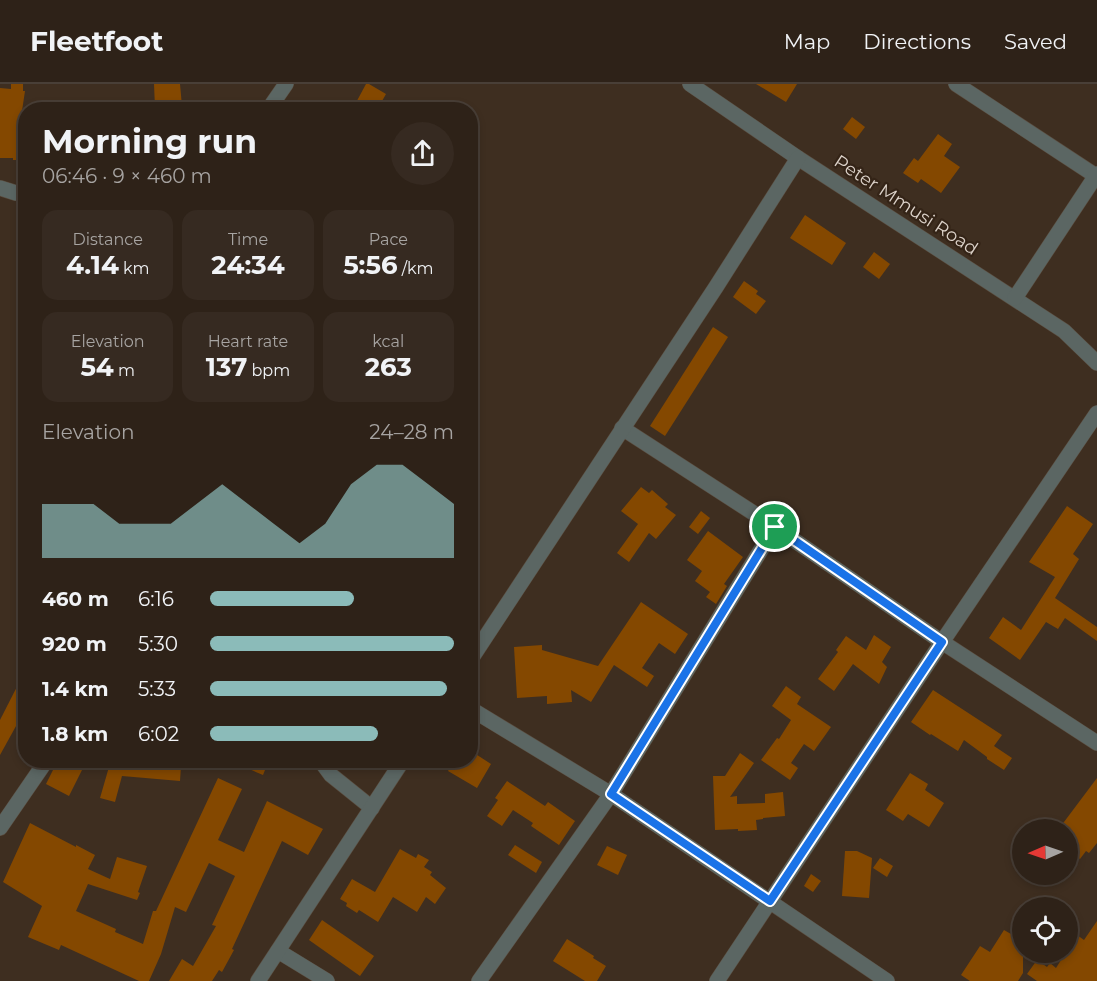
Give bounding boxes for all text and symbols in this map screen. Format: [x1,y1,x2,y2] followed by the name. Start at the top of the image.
[30,24,163,58] text: Fleetfoot
[784,29,830,54] text: Map
[863,29,971,54] text: Directions
[1004,29,1067,54] text: Saved
[42,121,257,161] text: Morning run
[391,122,454,185] button: share
[830,150,982,260] street label: Peter Mmusi Road
[42,164,212,188] text: 06:46 · 9 × 460 m
[73,230,143,249] text: Distance
[228,230,268,249] text: Time
[369,230,408,249] text: Pace
[66,249,119,281] text: 4.14
[211,249,285,281] text: 24:34
[343,249,397,281] text: 5:56
[119,259,149,278] text: km
[397,259,434,278] text: /km
[71,332,145,351] text: Elevation
[208,332,288,351] text: Heart rate
[372,332,404,351] text: kcal
[80,351,114,383] text: 54
[206,351,247,383] text: 137
[365,351,412,383] text: 263
[114,361,135,380] text: m
[247,361,290,380] text: bpm
[42,420,134,444] text: Elevation
[369,420,454,444] text: 24–28 m
[749,501,800,552] pin
[758,510,791,543] icon: arrive
[42,587,109,611] text: 460 m
[138,587,174,611] text: 6:16
[42,632,107,656] text: 920 m
[138,632,178,656] text: 5:30
[42,677,109,701] text: 1.4 km
[138,677,176,701] text: 5:33
[42,722,108,746] text: 1.8 km
[138,722,179,746] text: 6:02
[1012,819,1078,885] north arrow
[1012,819,1078,963] map controls
[1012,897,1078,963] button: locate

